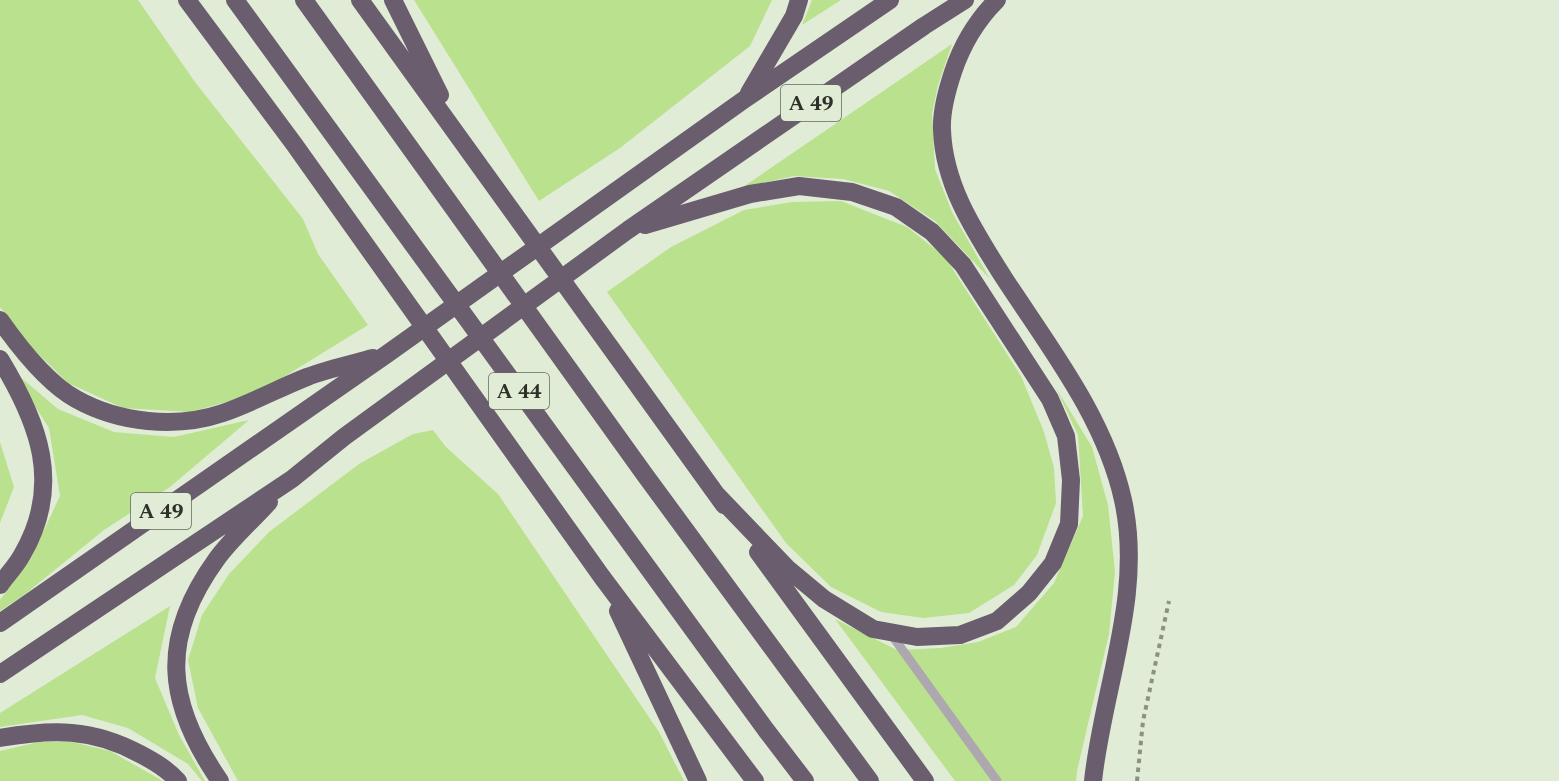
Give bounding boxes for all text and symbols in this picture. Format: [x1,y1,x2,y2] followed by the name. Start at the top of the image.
[781,85,841,121] road number: A 49
[489,373,549,409] road number: A 44
[131,493,191,529] road number: A 49

